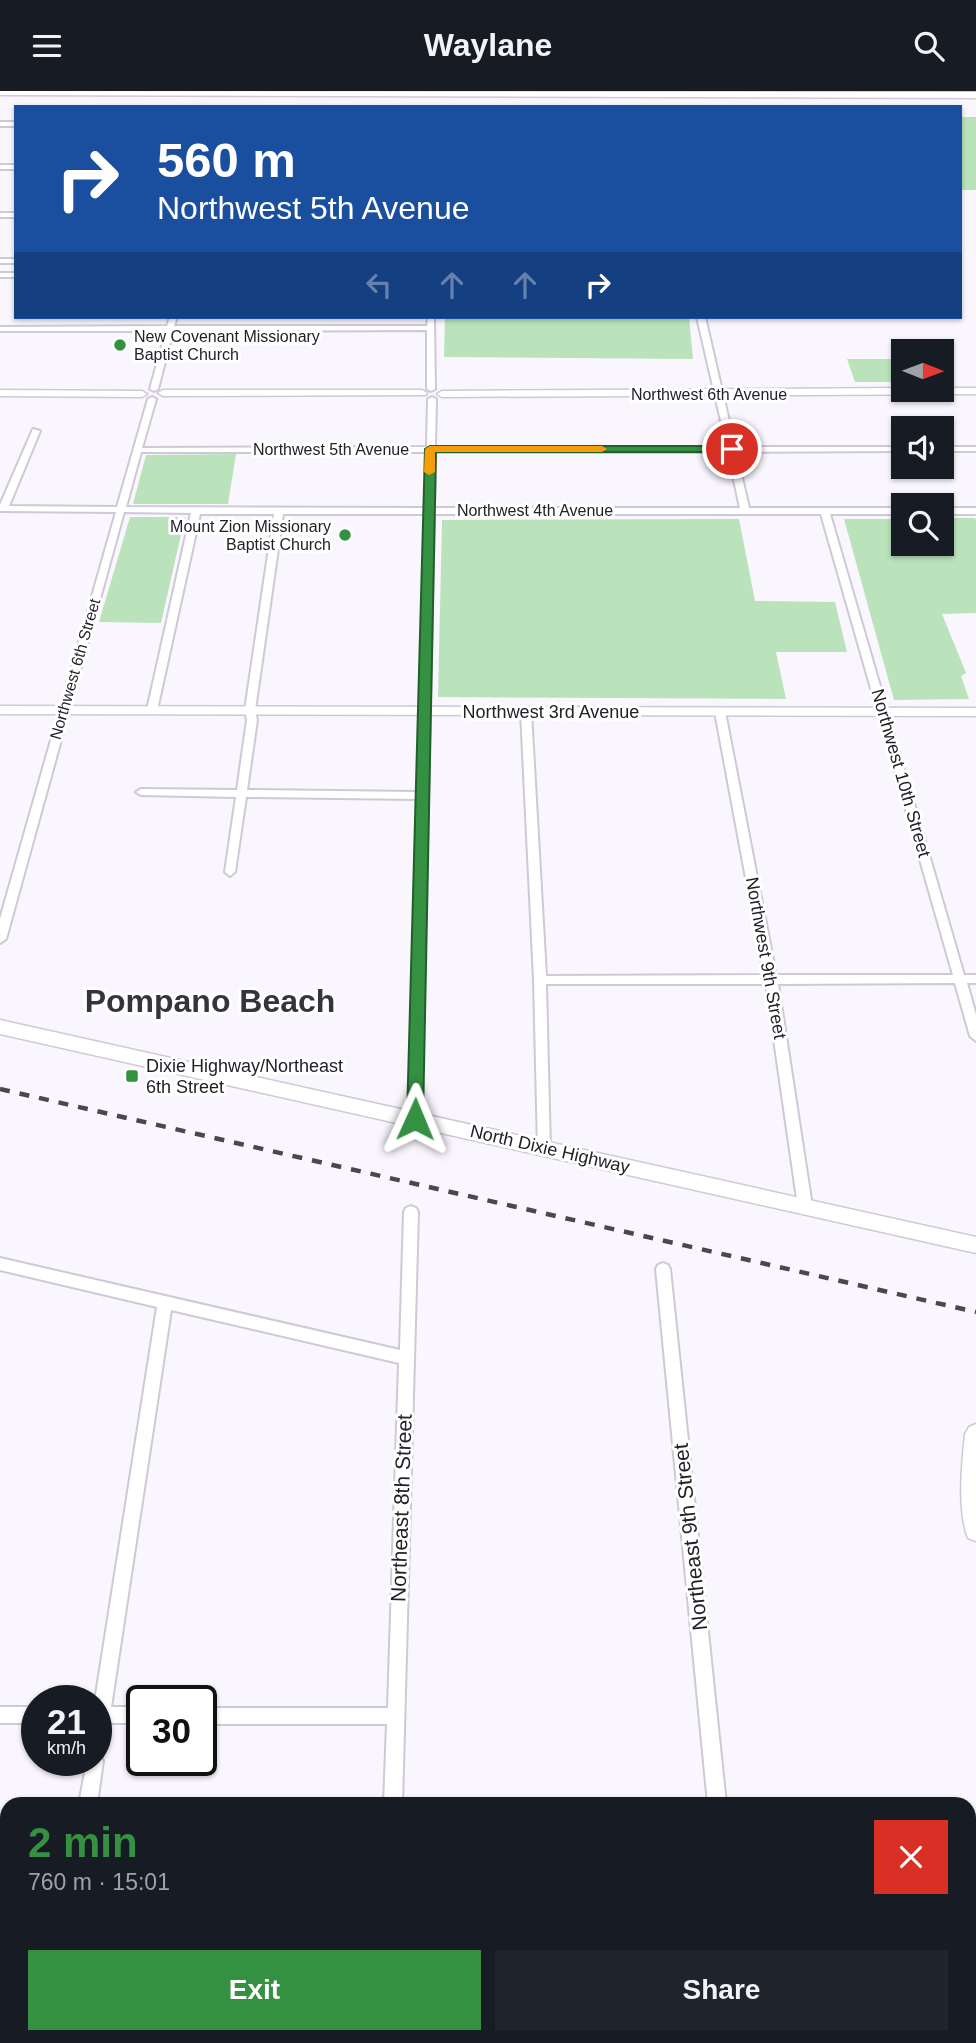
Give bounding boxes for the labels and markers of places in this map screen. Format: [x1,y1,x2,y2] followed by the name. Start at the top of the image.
[134,328,320,363] place label: New Covenant Missionary Baptist Church
[112,337,128,353] marker: New Covenant Missionary Baptist Church
[702,419,762,479] pin
[170,518,331,553] place label: Mount Zion Missionary Baptist Church
[337,527,353,543] marker: Mount Zion Missionary Baptist Church
[146,1056,343,1097] place label: Dixie Highway/Northeast 6th Street
[124,1068,140,1084] marker: Dixie Highway/Northeast 6th Street

